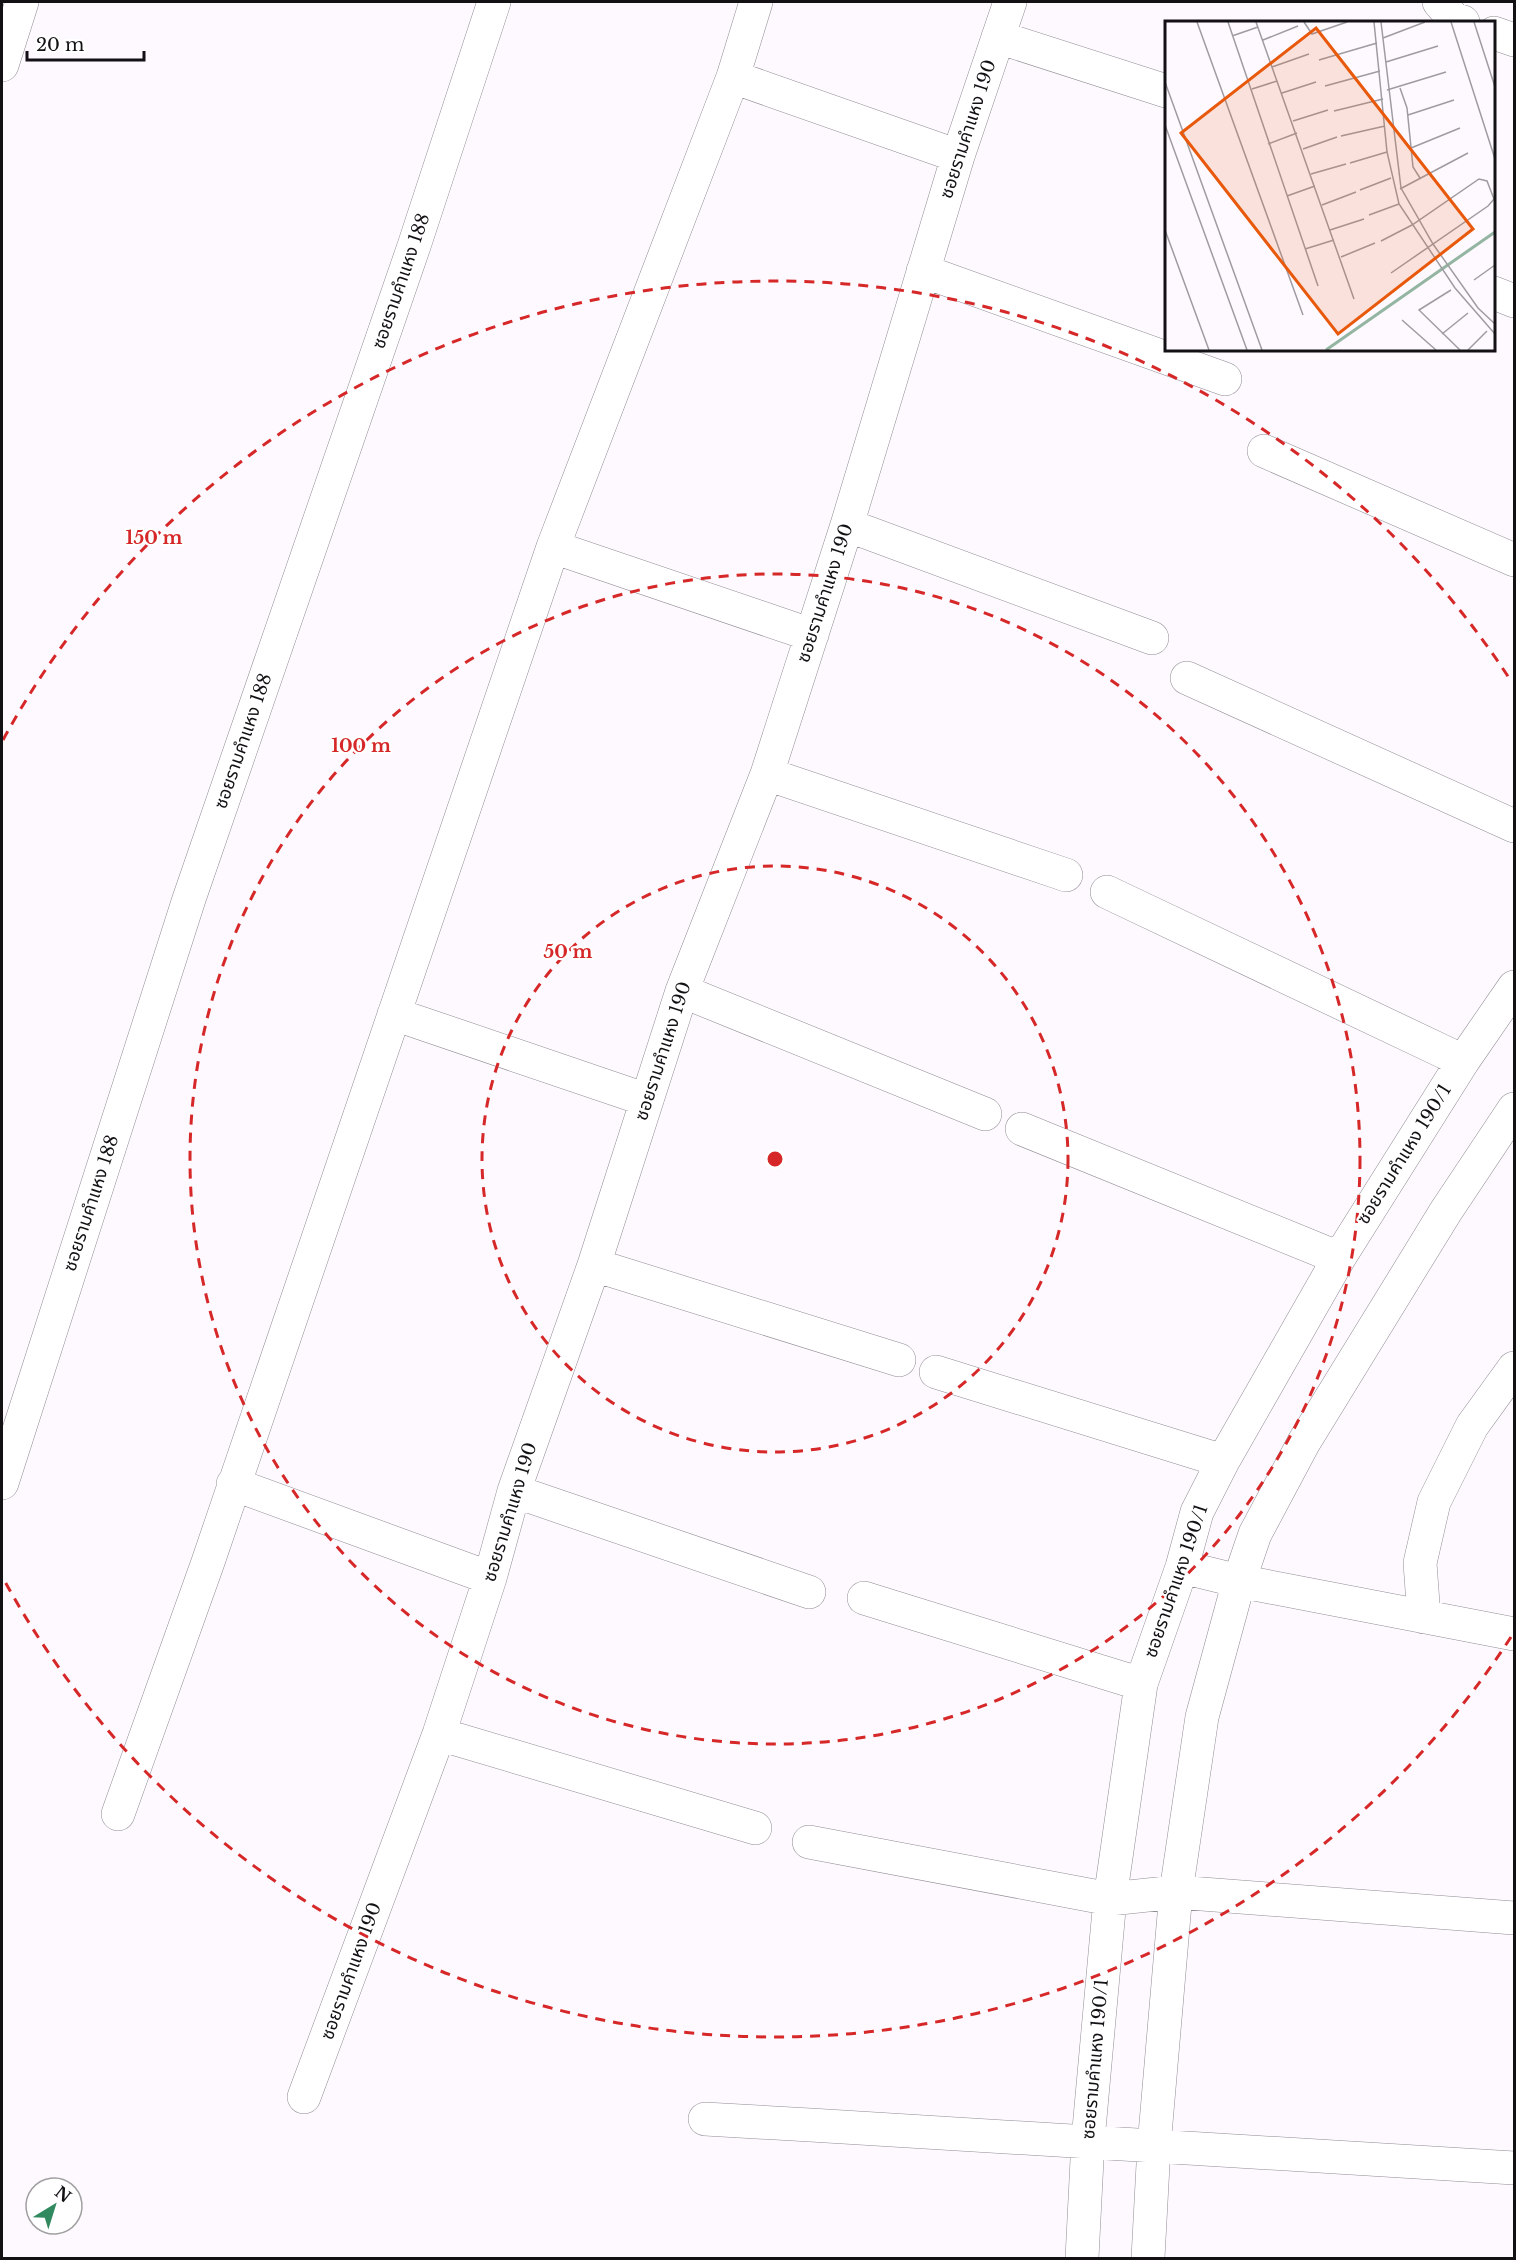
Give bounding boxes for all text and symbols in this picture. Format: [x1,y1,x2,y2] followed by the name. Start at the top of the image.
[1165,21,1495,351] inset map
[27,24,144,62] scale bar
[36,34,84,56] text: 20 m
[935,57,1001,201] street label: ซอยรามคำแหง 190
[367,210,435,352] street label: ซอยรามคำแหง 188
[792,521,858,665] street label: ซอยรามคำแหง 190
[126,527,183,549] text: 150 m
[209,670,277,812] street label: ซอยรามคำแหง 188
[331,735,391,757] text: 100 m
[544,941,593,963] text: 50 m
[630,979,696,1123] street label: ซอยรามคำแหง 190
[1352,1080,1456,1228] street label: ซอยรามคำแหง 190/1
[59,1132,123,1274] street label: ซอยรามคำแหง 188
[765,1149,785,1169] centre of rings
[478,1440,542,1584] street label: ซอยรามคำแหง 190
[1139,1501,1213,1661] street label: ซอยรามคำแหง 190/1
[316,1899,386,2043] street label: ซอยรามคำแหง 190
[1077,1978,1113,2140] street label: ซอยรามคำแหง 190/1
[24,2176,84,2236] north arrow
[51,2182,75,2207] text: N

